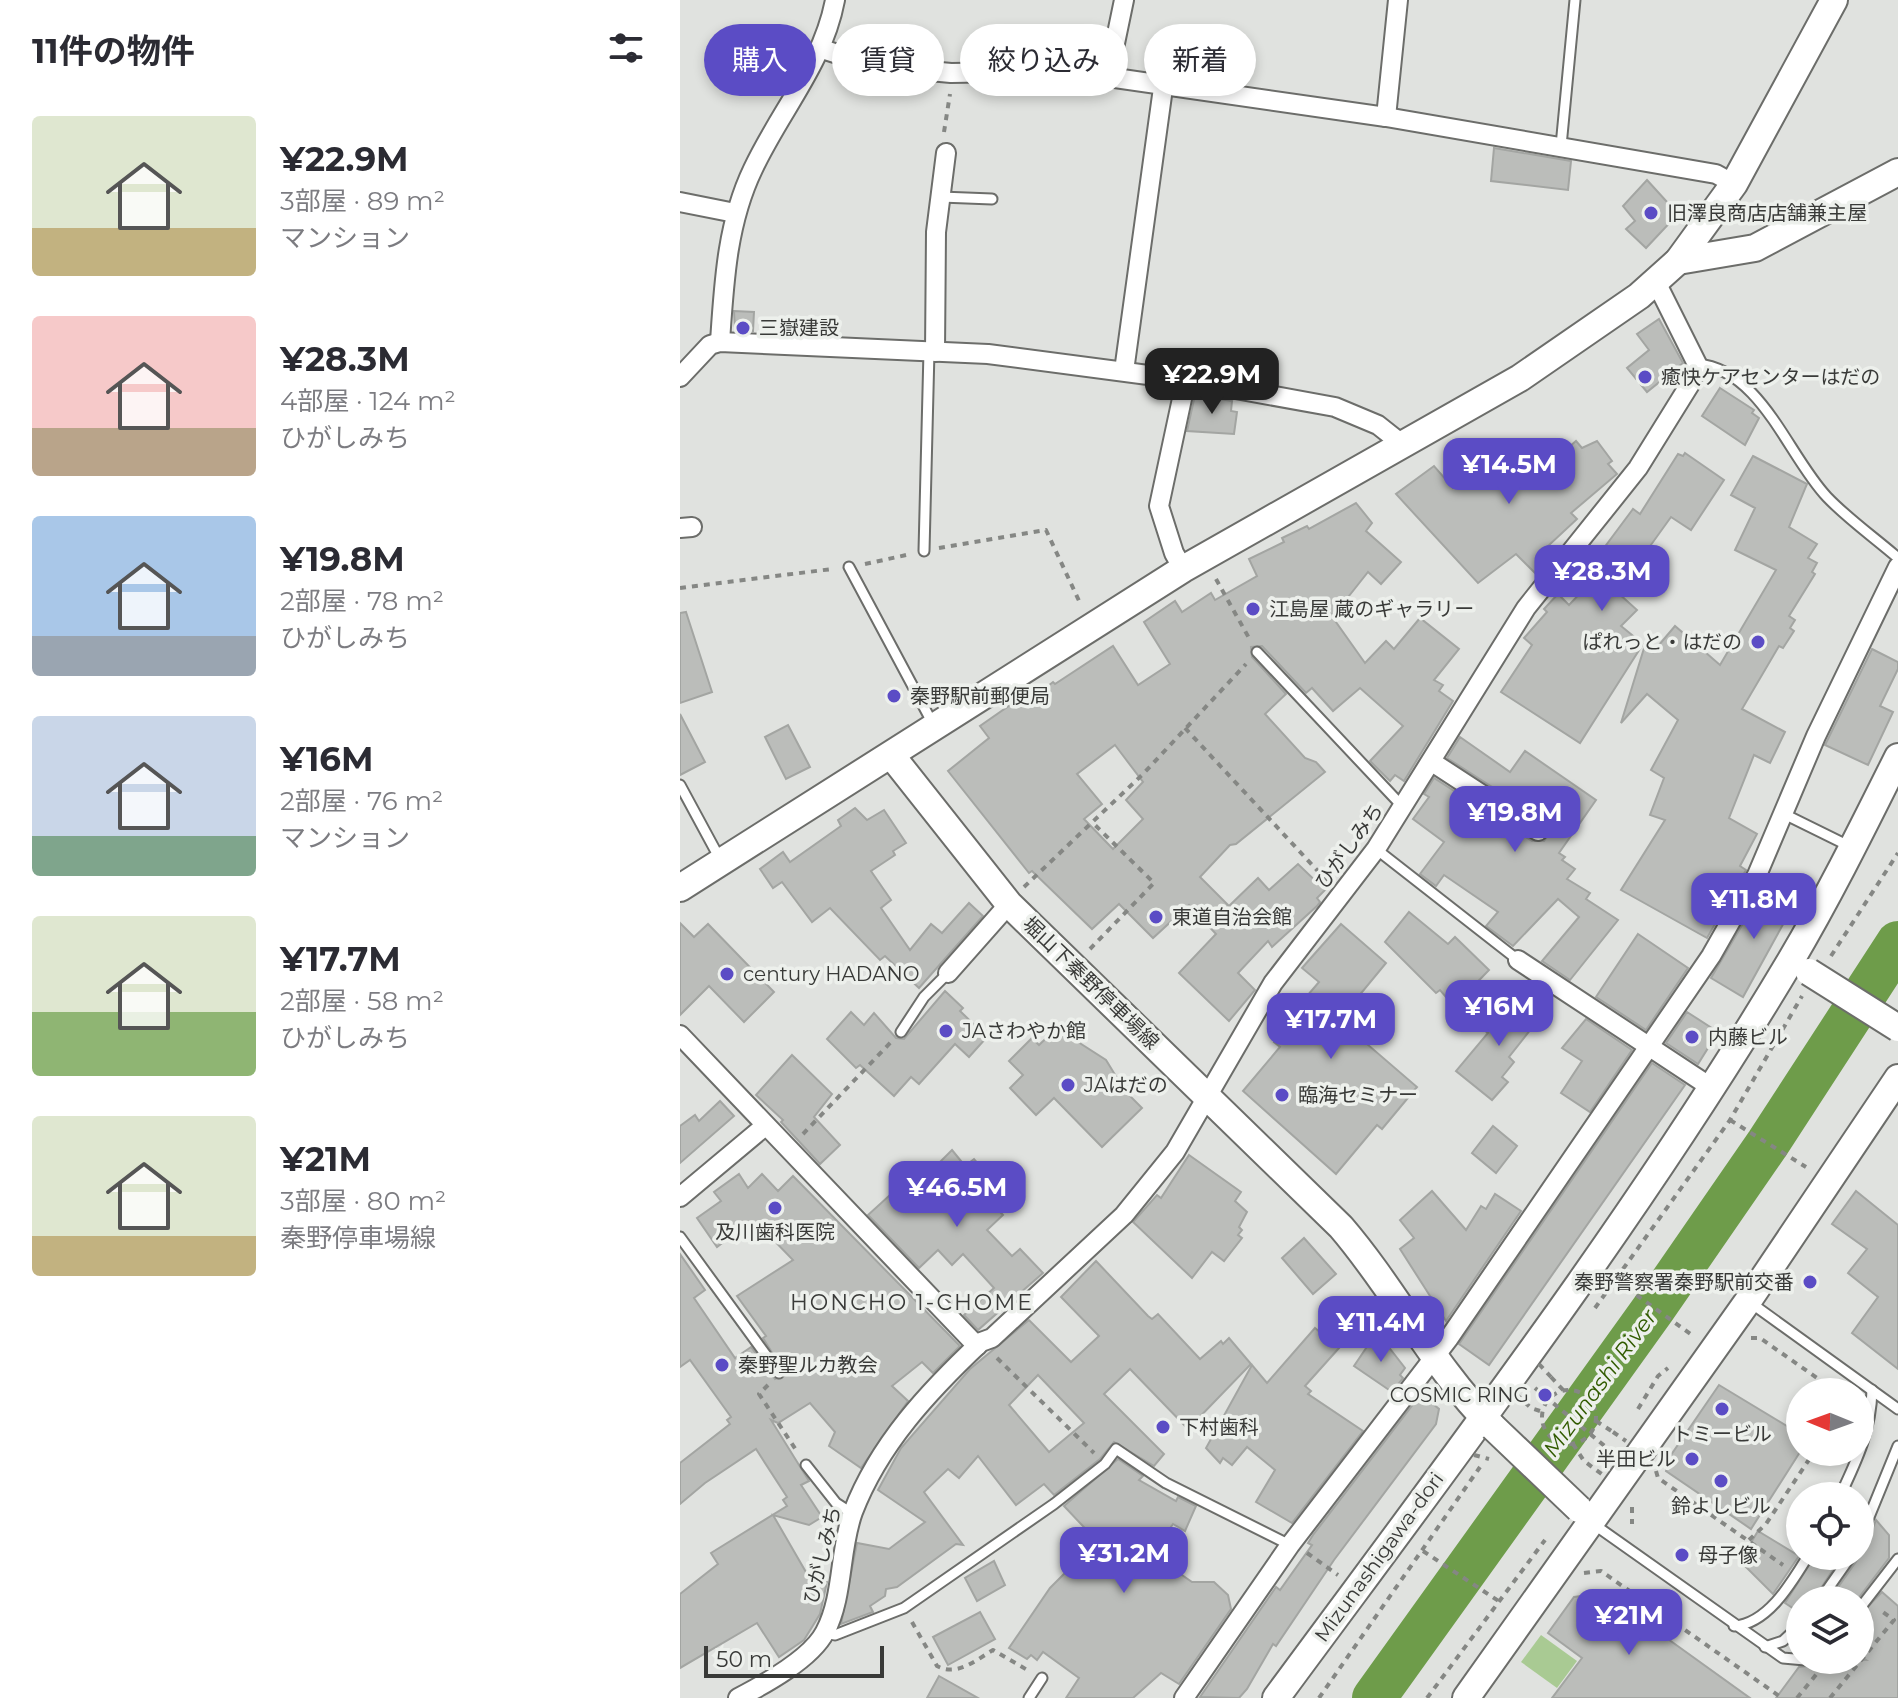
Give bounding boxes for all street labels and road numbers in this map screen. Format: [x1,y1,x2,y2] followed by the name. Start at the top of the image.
[1310,798,1388,894] street label: ひがしみち
[1018,912,1164,1054] street label: 堀山下秦野停車場線
[1309,1468,1449,1646] street label: Mizunashigawa-dori
[798,1504,846,1606] street label: ひがしみち

